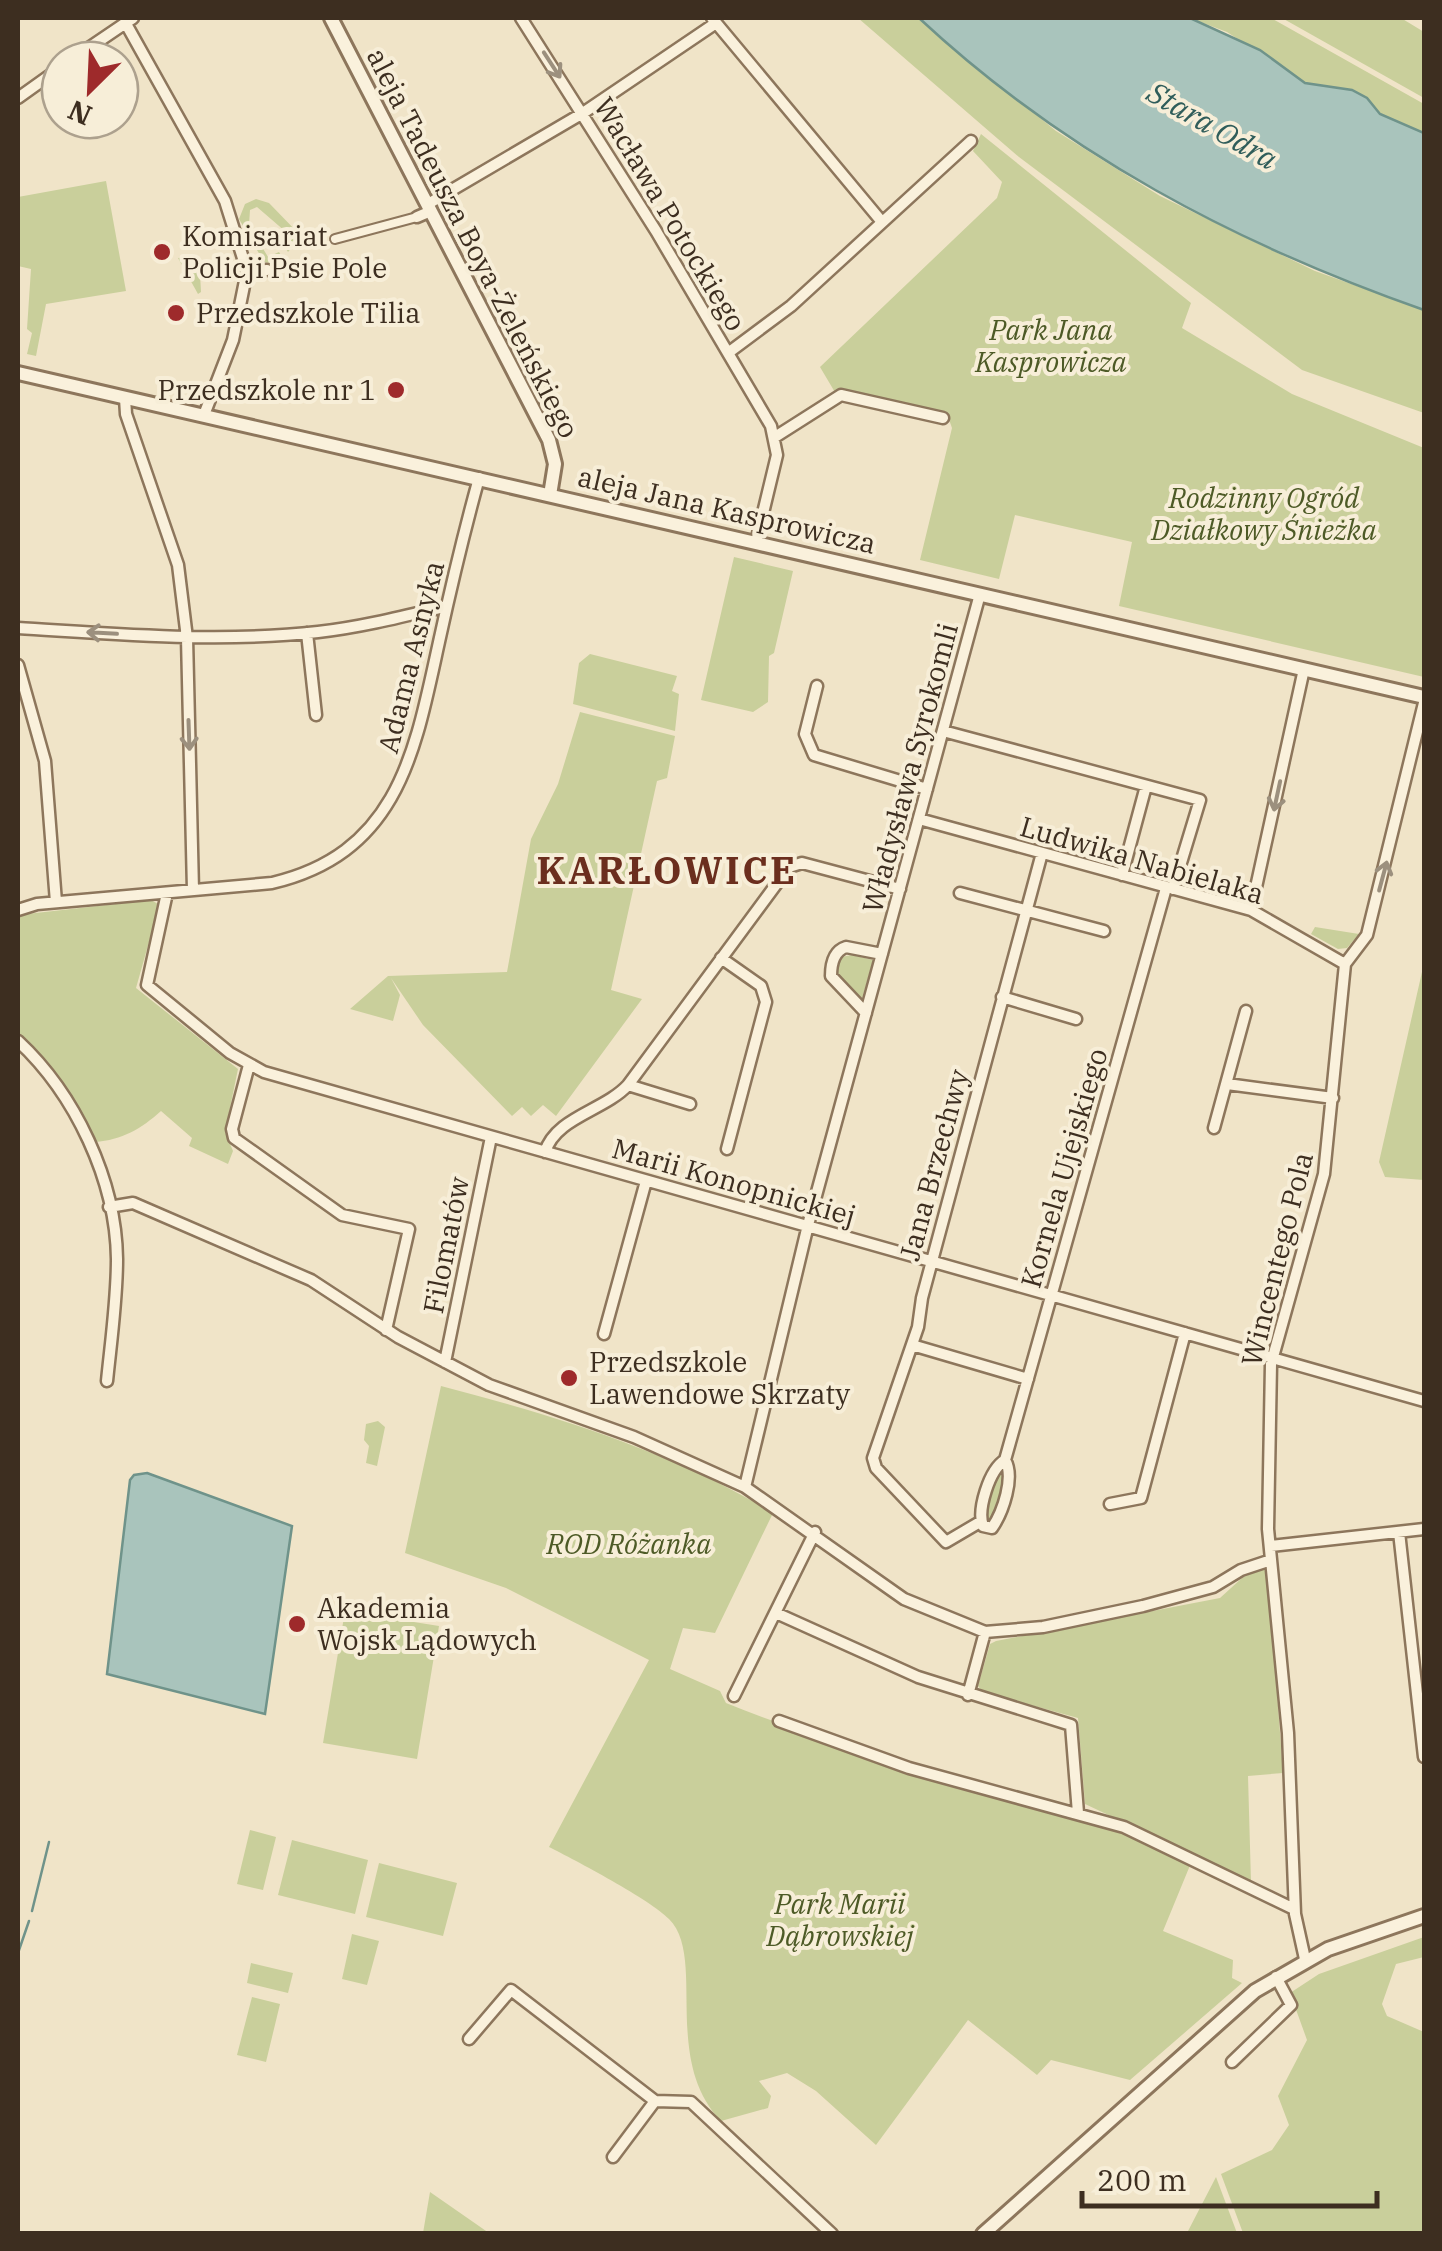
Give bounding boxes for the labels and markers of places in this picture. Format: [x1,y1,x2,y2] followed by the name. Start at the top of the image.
[182,217,387,286] place label: Komisariat Policji Psie Pole
[151,241,173,263] marker: Komisariat Policji Psie Pole
[196,294,420,331] place label: Przedszkole Tilia
[165,302,187,324] marker: Przedszkole Tilia
[158,371,376,408] place label: Przedszkole nr 1
[385,379,407,401] marker: Przedszkole nr 1
[589,1343,850,1412] place label: Przedszkole Lawendowe Skrzaty
[558,1367,580,1389] marker: Przedszkole Lawendowe Skrzaty
[317,1589,537,1658] place label: Akademia Wojsk Lądowych
[286,1613,308,1635] marker: Akademia Wojsk Lądowych

